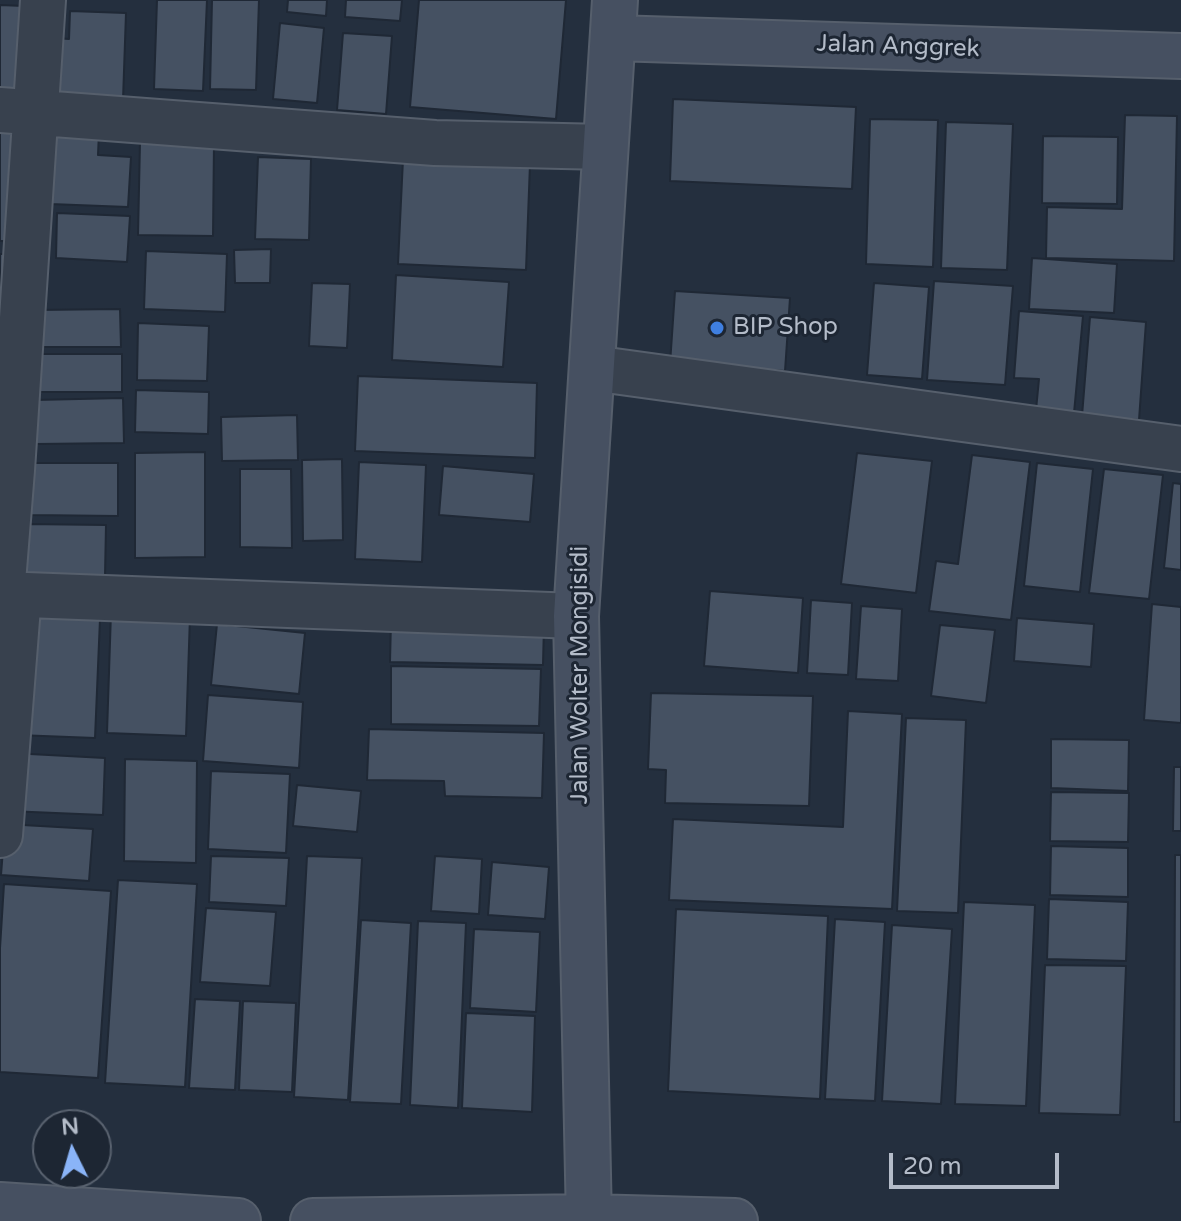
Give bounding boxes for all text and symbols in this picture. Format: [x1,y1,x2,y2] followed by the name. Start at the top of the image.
[816,30,980,64] street label: Jalan Anggrek
[733,314,838,342] place label: BIP Shop
[708,319,726,337] marker: BIP Shop
[567,546,595,804] street label: Jalan Wolter Mongisidi
[32,1109,112,1189] north arrow
[60,1113,80,1141] text: N
[893,1137,1063,1187] scale bar
[903,1152,961,1181] text: 20 m

